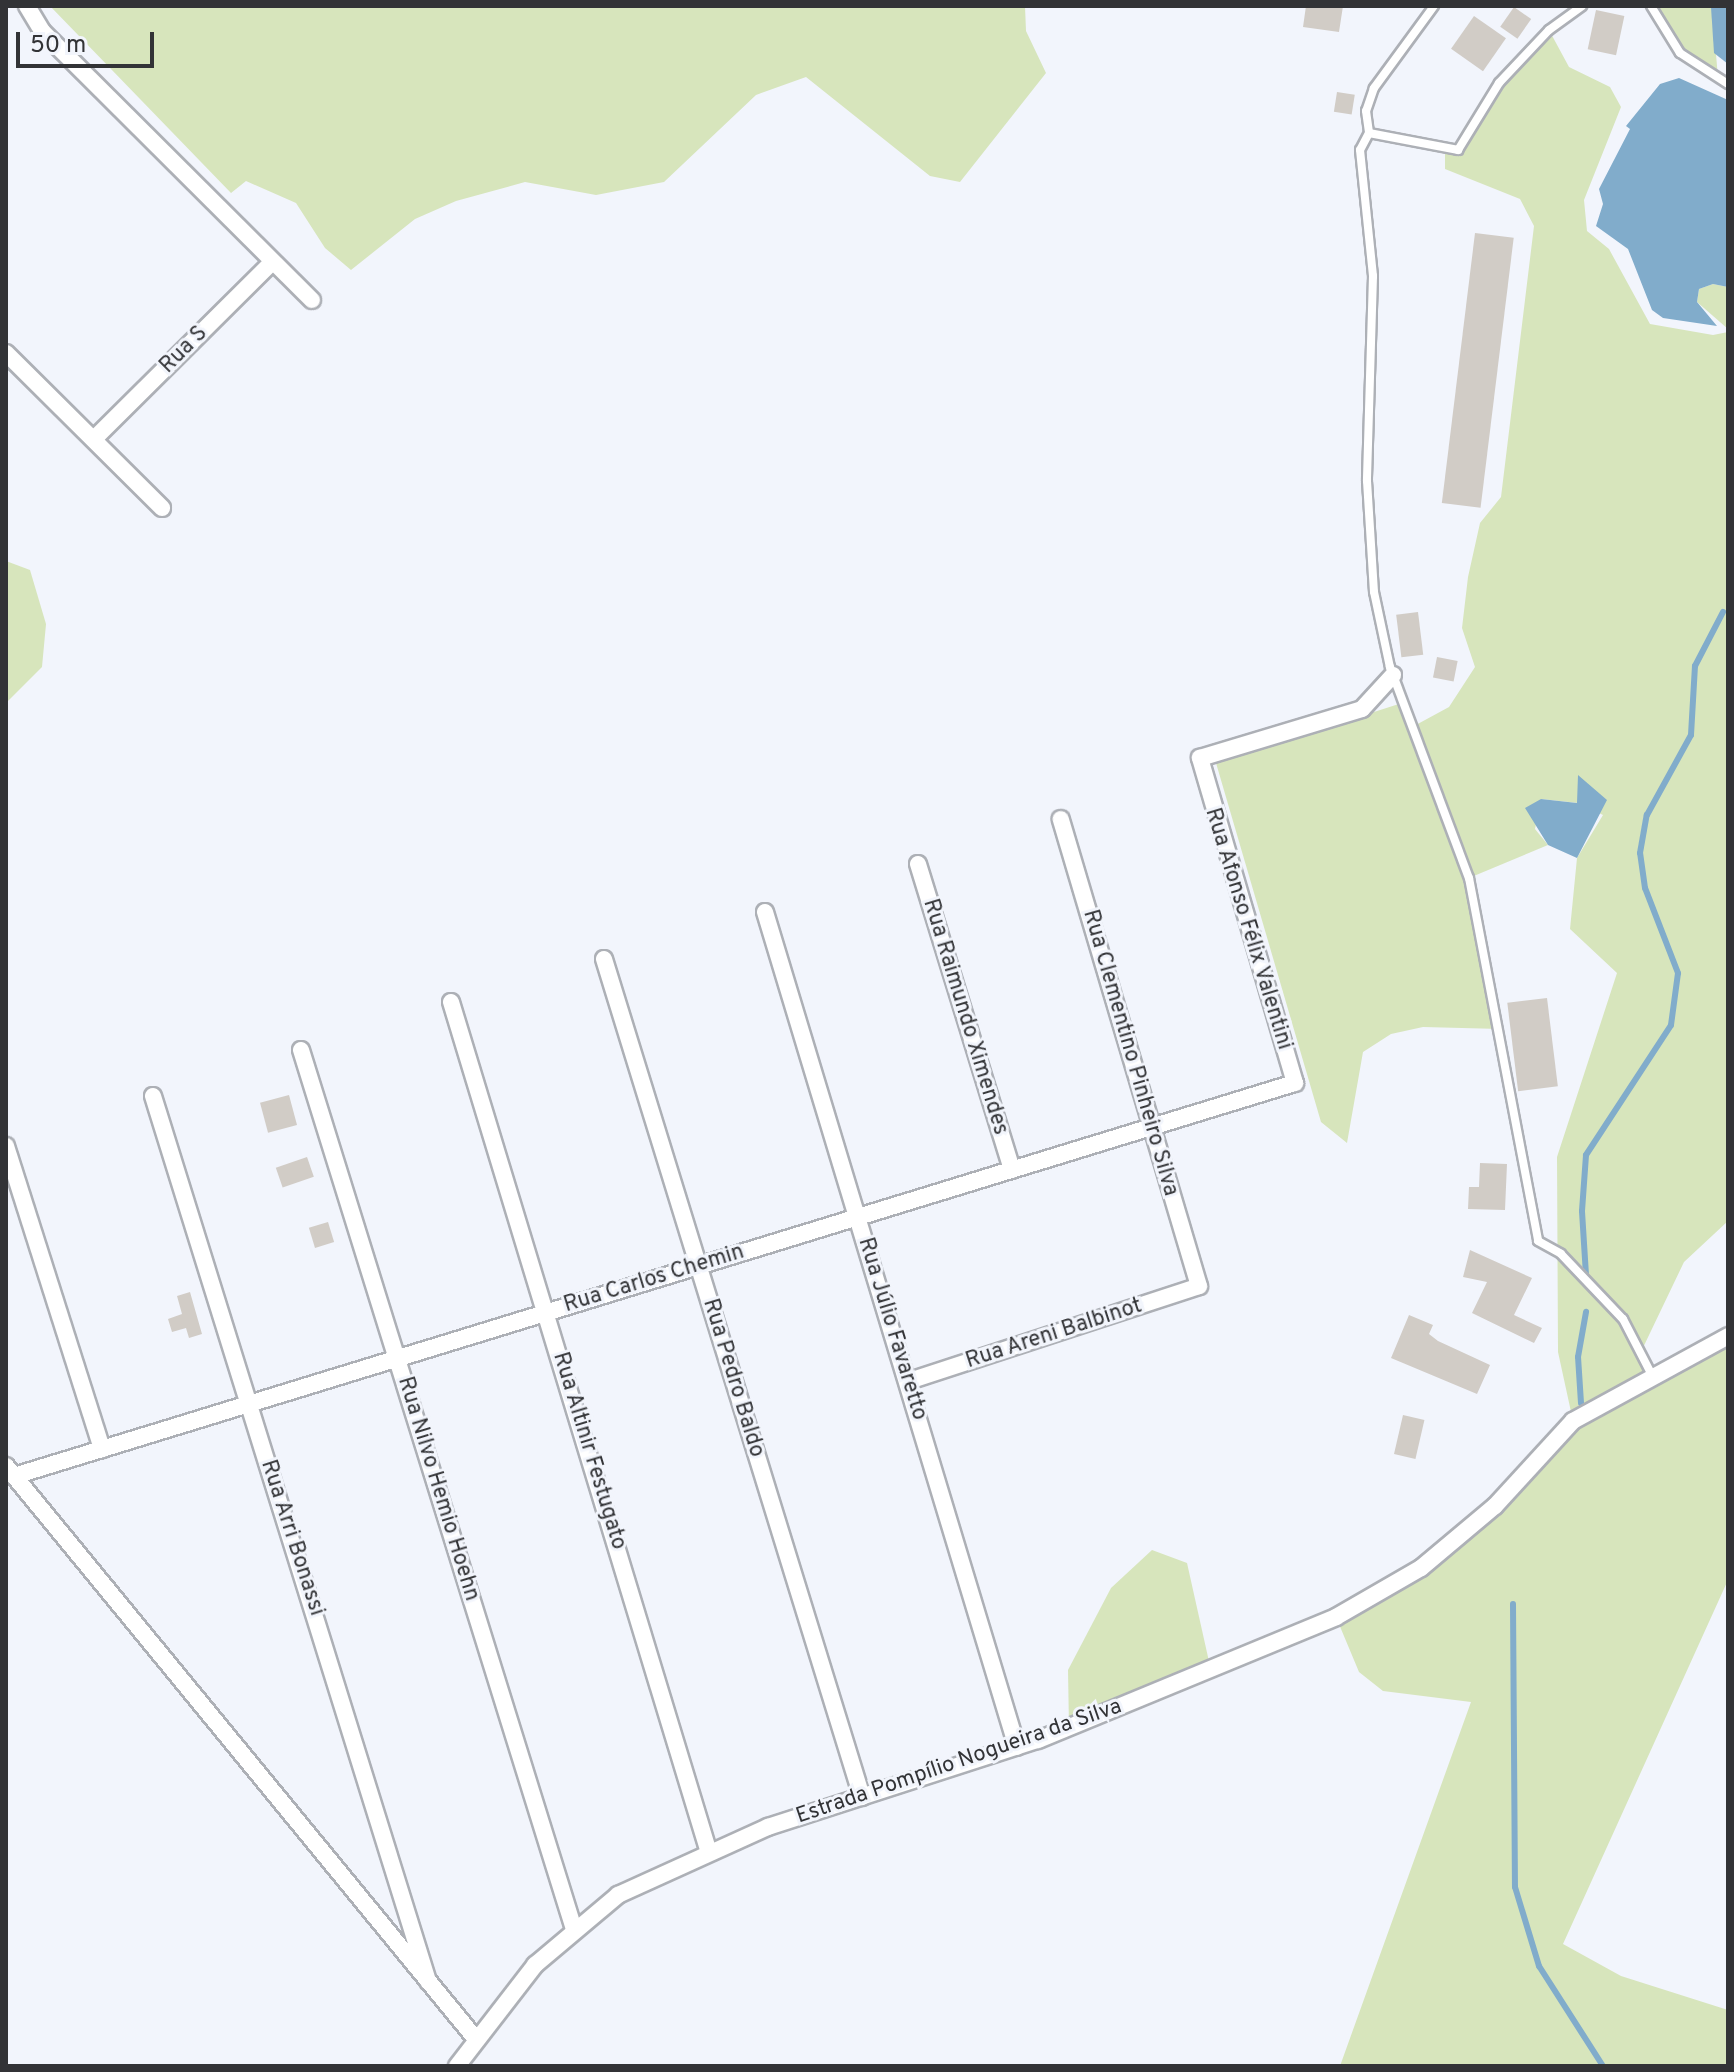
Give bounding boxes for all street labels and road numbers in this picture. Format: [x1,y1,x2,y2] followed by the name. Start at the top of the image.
[155,321,213,379] street label: Rua S
[1198,804,1298,1054] street label: Rua Afonso Félix Valentini
[917,896,1013,1138] street label: Rua Raimundo Ximendes
[1076,907,1184,1199] street label: Rua Clementino Pinheiro Silva
[852,1234,932,1424] street label: Rua Júlio Favaretto
[561,1239,747,1319] street label: Rua Carlos Chemin
[962,1293,1146,1375] street label: Rua Areni Balbinot
[696,1296,770,1460] street label: Rua Pedro Baldo
[546,1349,632,1553] street label: Rua Altinir Festugato
[391,1374,485,1604] street label: Rua Nilvo Hemio Hoehn
[254,1456,330,1620] street label: Rua Arri Bonassi
[793,1694,1125,1830] street label: Estrada Pompílio Nogueira da Silva

